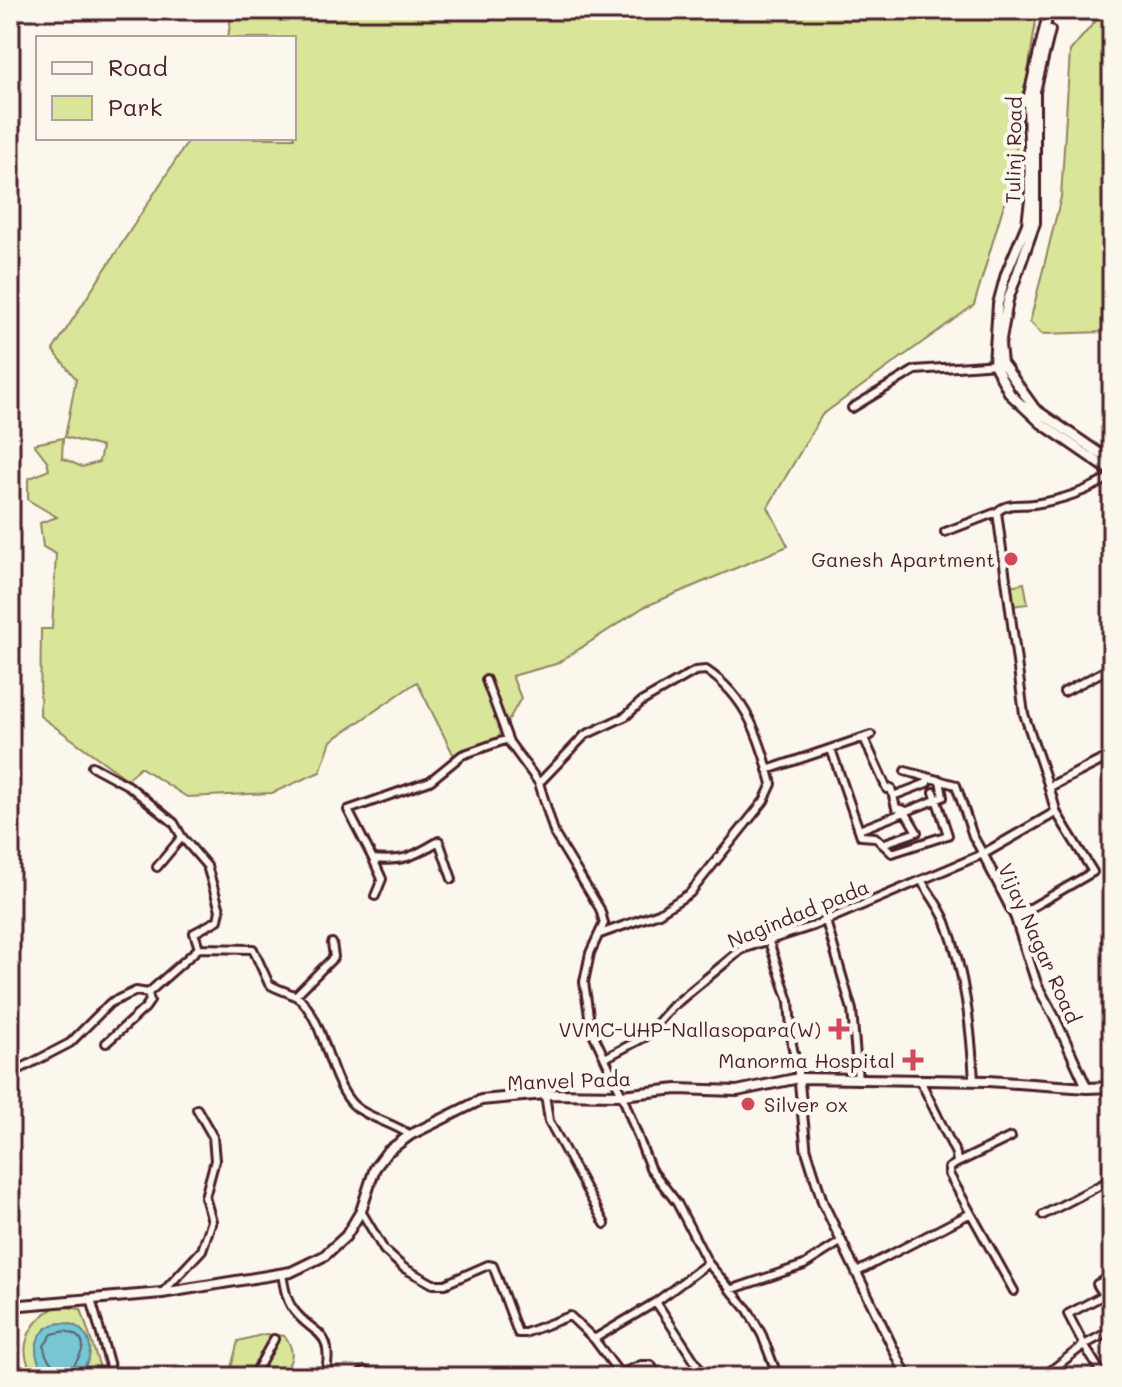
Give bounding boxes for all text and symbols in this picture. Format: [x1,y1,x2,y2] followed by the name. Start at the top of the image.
[36,36,296,140] legend
[108,51,168,82] text: Road
[108,91,162,122] text: Park
[999,96,1027,204] street label: Tulinj Road
[811,546,995,572] place label: Ganesh Apartment
[1002,550,1020,568] marker: Ganesh Apartment
[993,859,1087,1027] street label: Vijay Nagar Road
[724,873,872,953] street label: Nagindad pada
[559,1016,821,1042] place label: VVMC-UHP-Nallasopara(W)
[828,1018,850,1040] marker: VVMC-UHP-Nallasopara(W)
[718,1047,895,1073] place label: Manorma Hospital
[902,1049,924,1071] marker: Manorma Hospital
[507,1065,631,1095] street label: Manvel Pada
[764,1091,848,1117] place label: Silver ox
[739,1095,757,1113] marker: Silver ox

